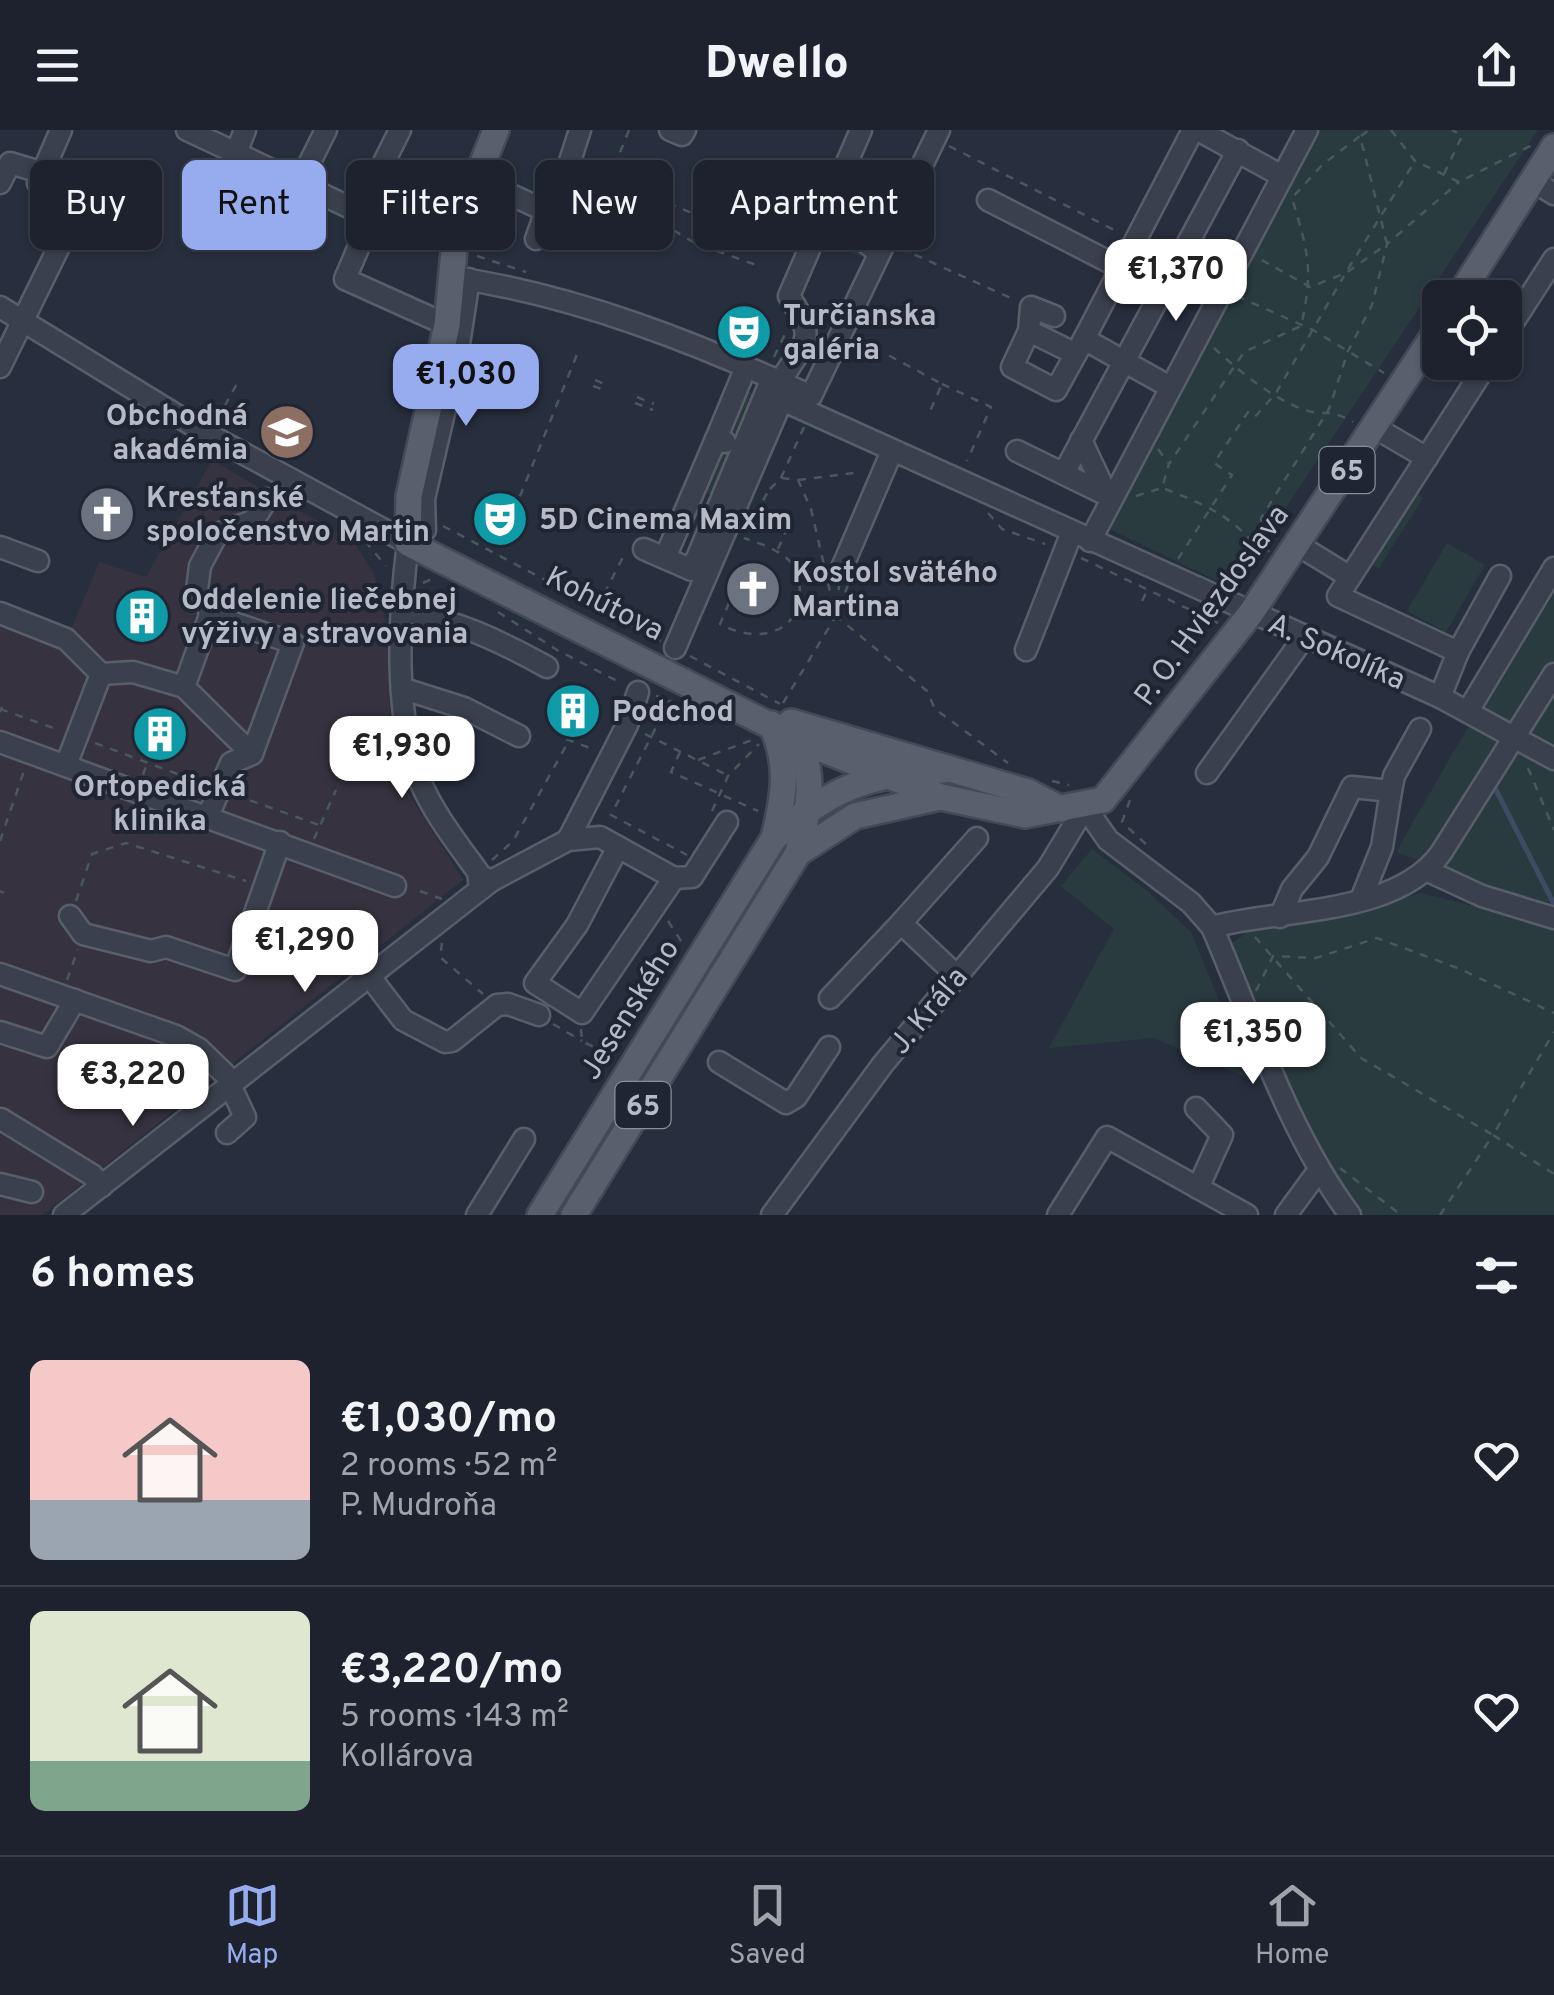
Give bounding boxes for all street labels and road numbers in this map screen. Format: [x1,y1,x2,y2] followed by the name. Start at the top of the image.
[1320,447,1374,493] road number: 65
[1128,499,1298,714] street label: P. O. Hviezdoslava
[539,560,669,651] street label: Kohútova
[1262,607,1410,700] street label: A. Sokolíka
[573,933,689,1087] street label: Jesenského
[883,960,977,1063] street label: J. Kráľa
[616,1082,670,1128] road number: 65

